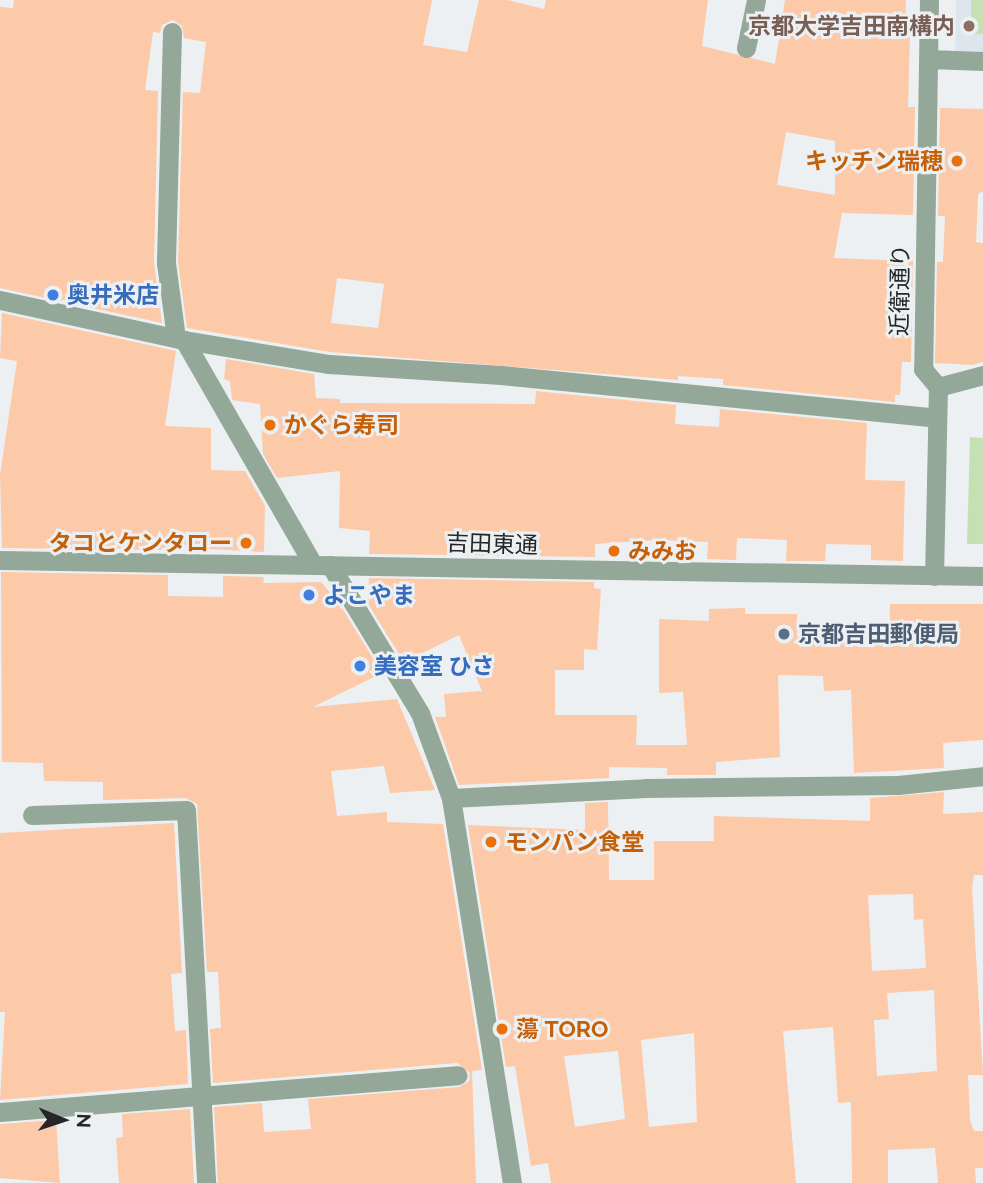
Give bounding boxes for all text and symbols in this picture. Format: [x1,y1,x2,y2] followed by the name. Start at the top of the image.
[748,12,955,40] place label: 京都大学吉田南構内
[961,18,977,34] marker: 京都大学吉田南構内
[805,147,943,175] place label: キッチン瑞穂
[949,153,965,169] marker: キッチン瑞穂
[885,244,915,336] street label: 近衛通り
[67,281,159,309] place label: 奥井米店
[45,287,61,303] marker: 奥井米店
[284,411,399,439] place label: かぐら寿司
[262,417,278,433] marker: かぐら寿司
[48,529,232,557] place label: タコとケンタロー
[446,529,538,559] street label: 吉田東通
[238,535,254,551] marker: タコとケンタロー
[628,537,697,565] place label: みみお
[606,543,622,559] marker: みみお
[323,581,415,609] place label: よこやま
[301,587,317,603] marker: よこやま
[798,620,959,648] place label: 京都吉田郵便局
[776,626,792,642] marker: 京都吉田郵便局
[374,652,495,680] place label: 美容室 ひさ
[352,658,368,674] marker: 美容室 ひさ
[505,828,643,856] place label: モンパン食堂
[483,834,499,850] marker: モンパン食堂
[516,1015,608,1043] place label: 蕩 TORO
[494,1021,510,1037] marker: 蕩 TORO
[28,1085,98,1155] north arrow
[73,1113,95,1128] text: N

